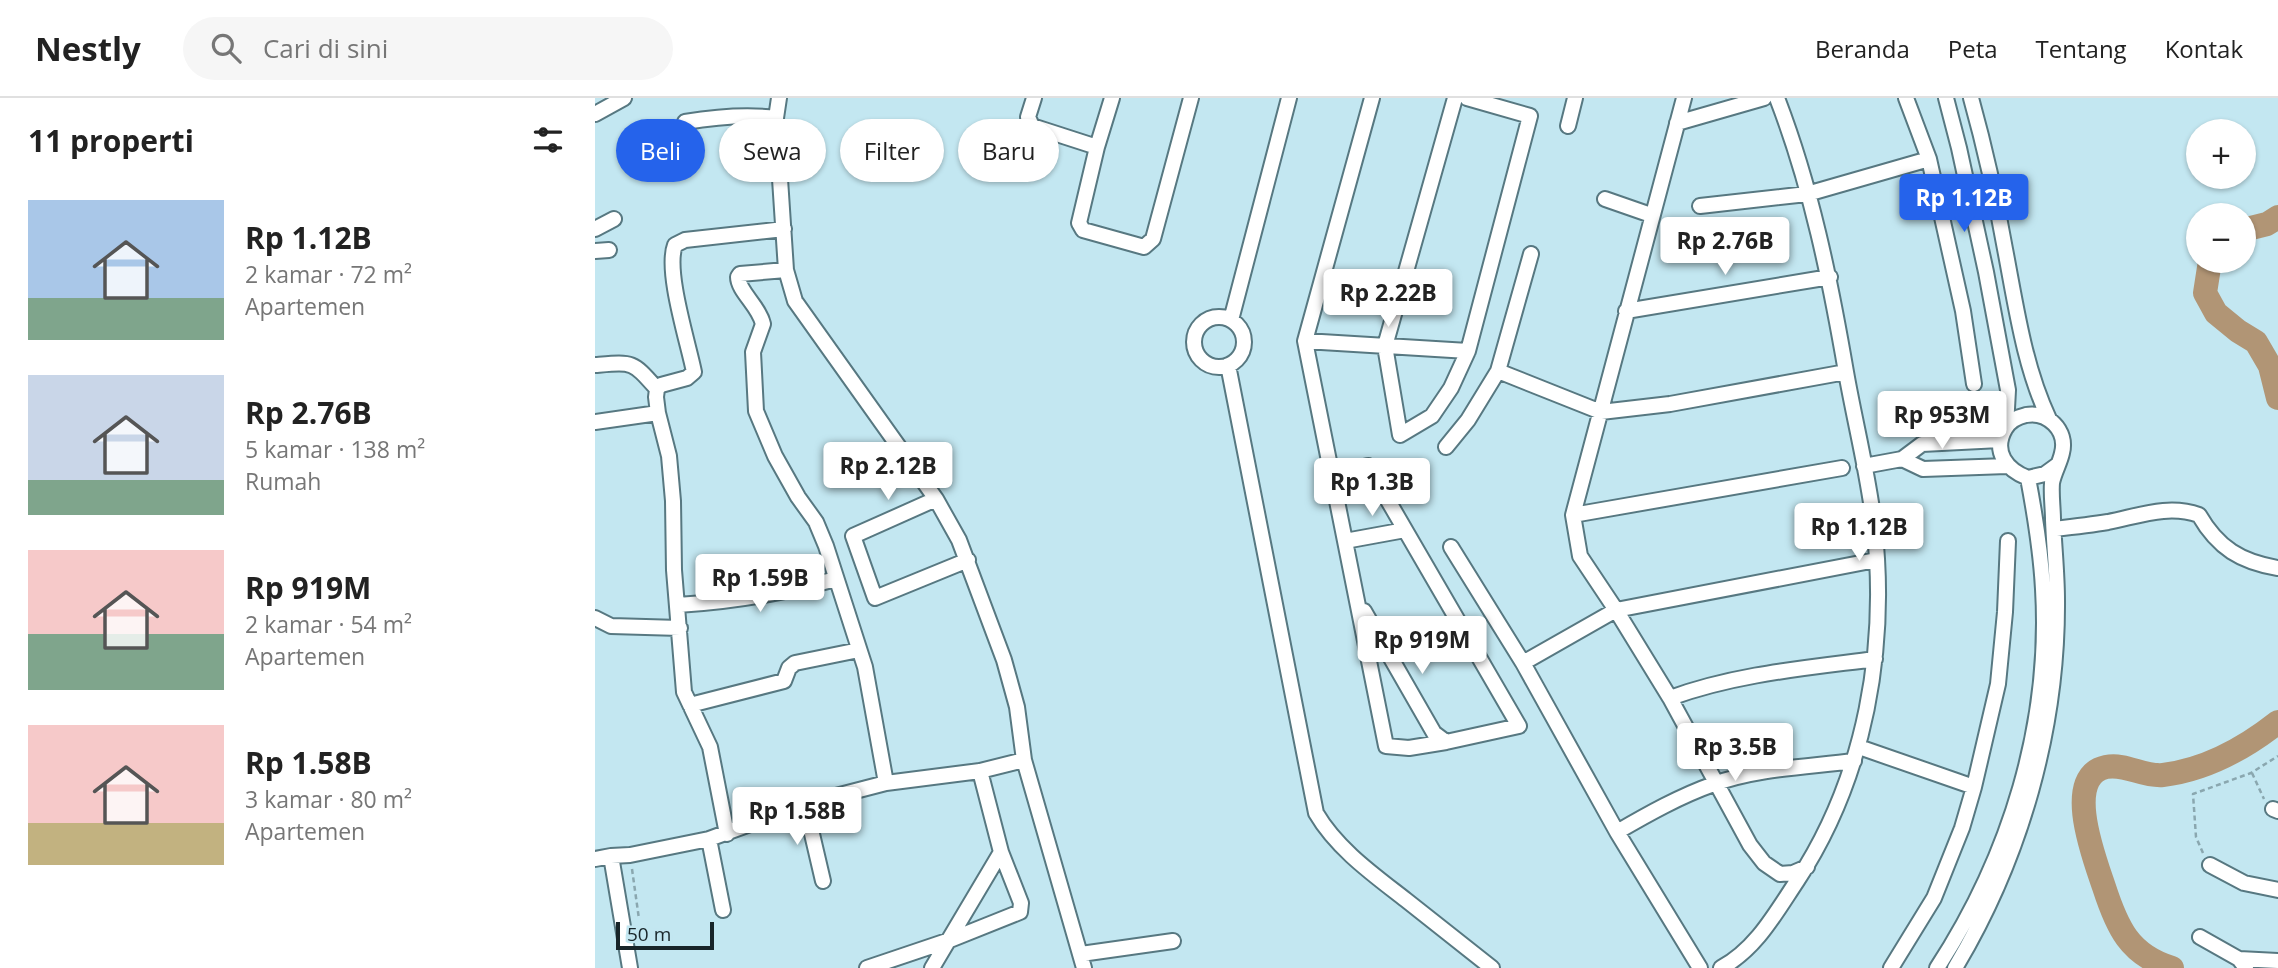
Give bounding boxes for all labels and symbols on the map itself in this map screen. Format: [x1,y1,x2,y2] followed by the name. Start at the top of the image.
[1892,174,2036,234] pin: Rp 1.12B
[1653,218,1797,277] pin: Rp 2.76B
[1316,270,1460,329] pin: Rp 2.22B
[1877,392,2007,451] pin: Rp 953M
[816,442,960,502] pin: Rp 2.12B
[1307,458,1437,518] pin: Rp 1.3B
[1787,504,1931,563] pin: Rp 1.12B
[688,554,832,614] pin: Rp 1.59B
[1357,616,1487,676] pin: Rp 919M
[1670,724,1800,783] pin: Rp 3.5B
[725,788,869,847] pin: Rp 1.58B
[616,919,714,951] scale bar

